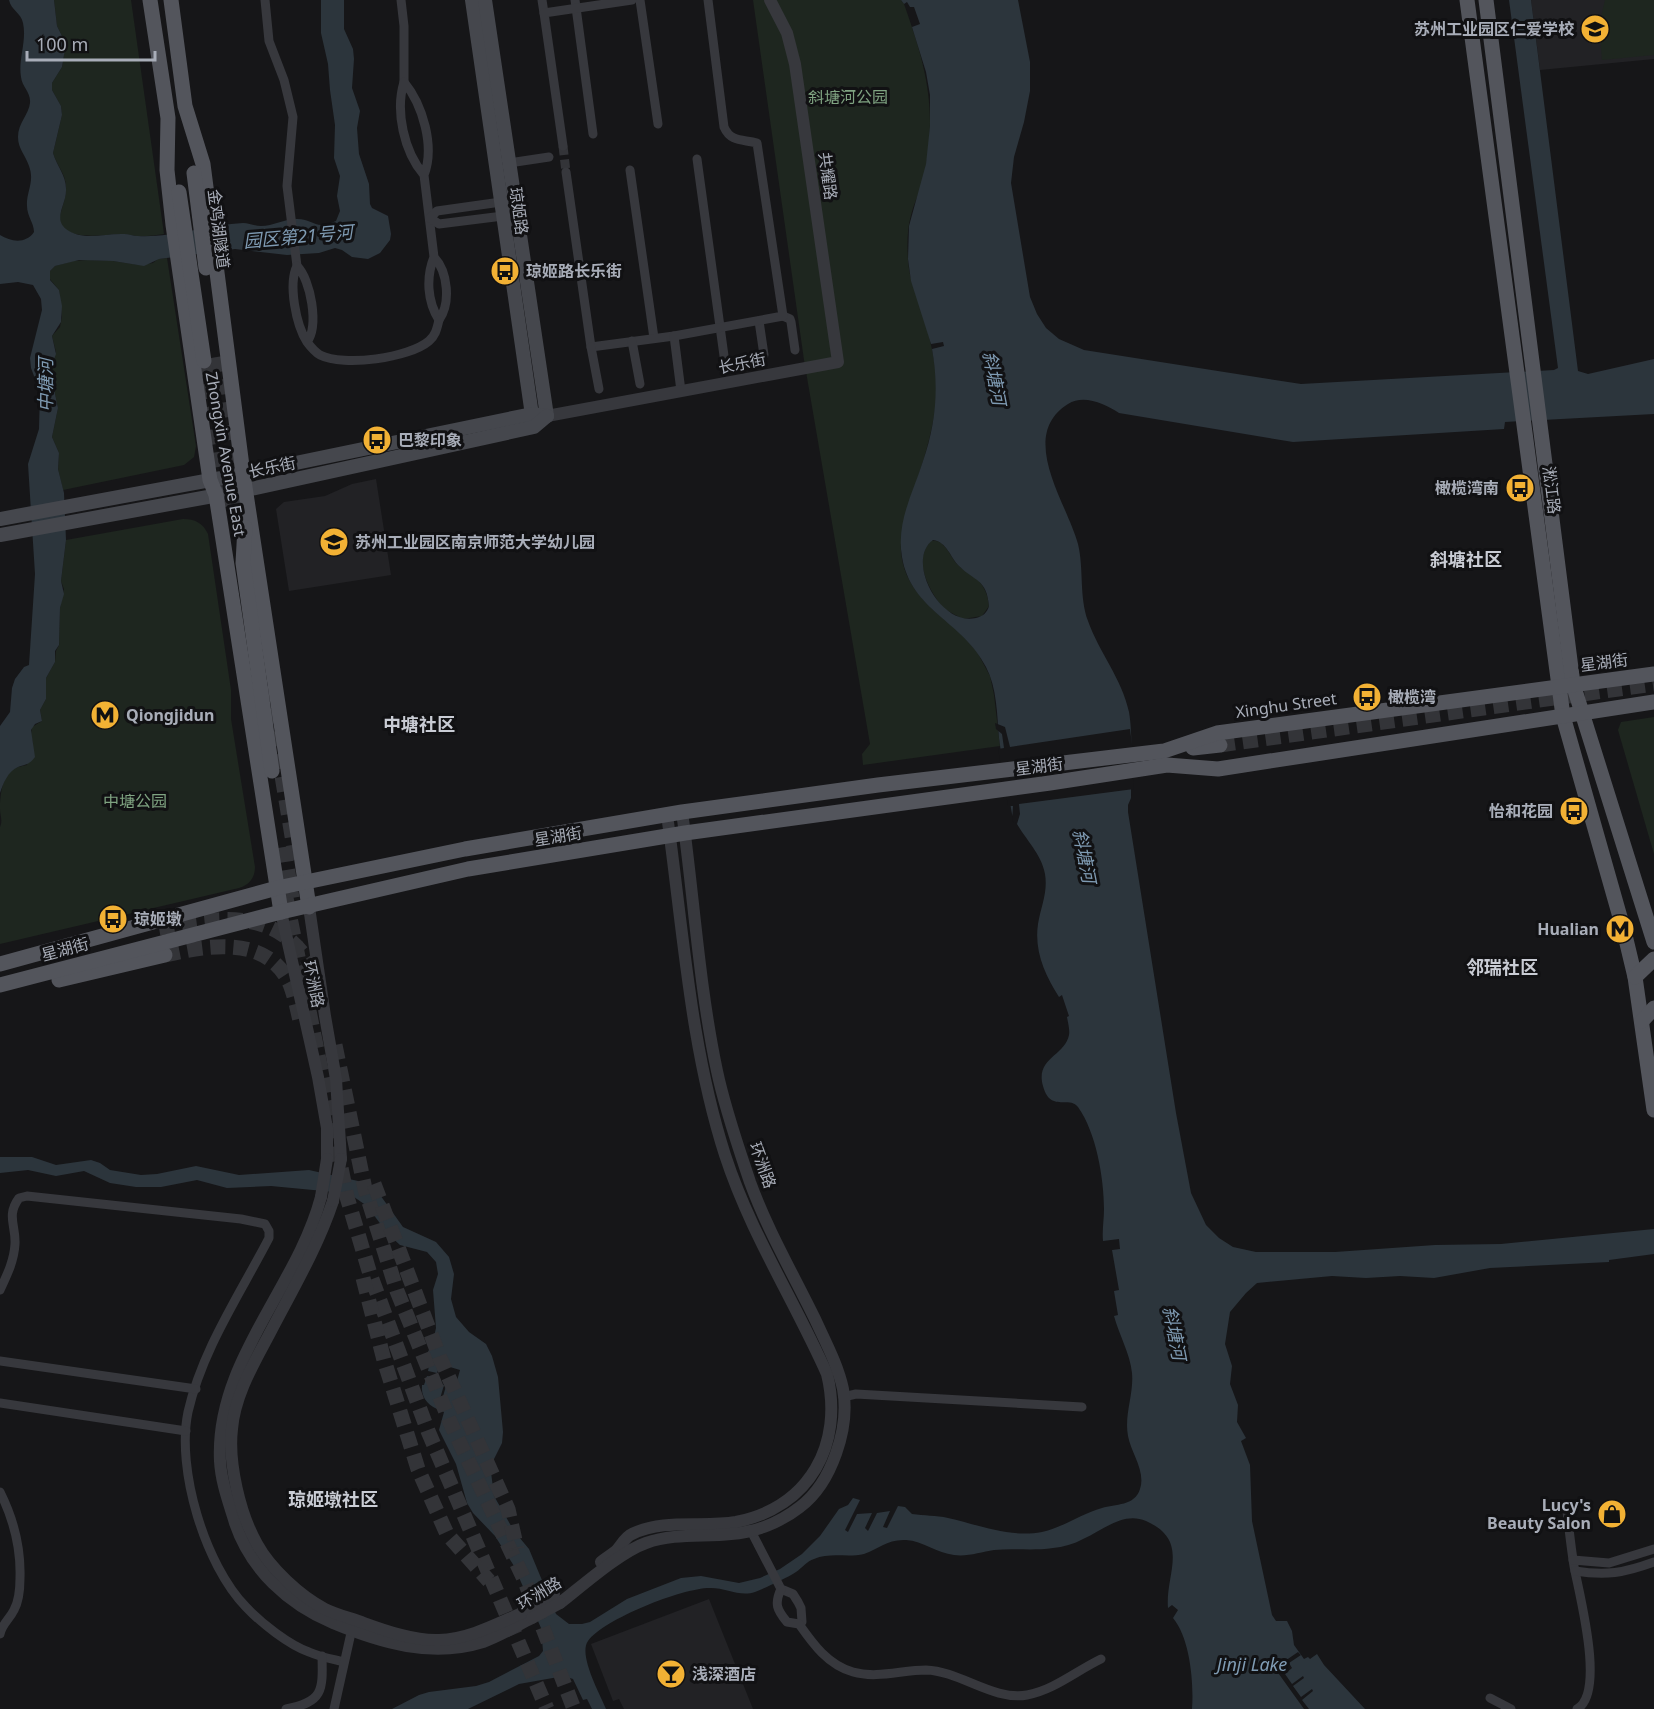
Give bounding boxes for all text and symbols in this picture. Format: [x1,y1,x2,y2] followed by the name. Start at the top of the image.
[1579,13,1611,45] school or university icon: 苏州工业园区仁爱学校
[1414,18,1575,40] place label: 苏州工业园区仁爱学校
[27,24,154,62] scale bar
[36,32,88,56] text: 100 m
[808,86,888,108] park label: 斜塘河公园
[814,151,842,201] street label: 共耀路
[505,186,533,236] street label: 琼姬路
[203,188,235,270] street label: 金鸡湖隧道
[242,219,357,253] water label: 园区第21号河
[489,255,521,287] bus stop icon: 琼姬路长乐街
[526,260,622,282] place label: 琼姬路长乐街
[716,348,768,378] street label: 长乐街
[978,349,1013,410] water label: 斜塘河
[33,355,57,412] water label: 中塘河
[201,370,251,538] street label: Zhongxin Avenue East
[361,424,393,456] bus stop icon: 巴黎印象
[398,429,462,451] place label: 巴黎印象
[246,451,298,483] street label: 长乐街
[1538,465,1566,515] street label: 淞江路
[1504,472,1536,504] bus stop icon: 橄榄湾南
[1435,477,1499,499] place label: 橄榄湾南
[318,526,350,558] school or university icon: 苏州工业园区南京师范大学幼儿园
[355,531,595,553] place label: 苏州工业园区南京师范大学幼儿园
[1430,547,1502,571] district label: 斜塘社区
[1579,648,1629,676] street label: 星湖街
[1351,681,1383,713] bus stop icon: 橄榄湾
[1388,686,1436,708] place label: 橄榄湾
[1234,687,1338,723] street label: Xinghu Street
[89,699,121,731] metro station icon: Qiongjidun
[126,704,214,726] place label: Qiongjidun
[383,712,455,736] district label: 中塘社区
[1014,752,1064,780] street label: 星湖街
[103,790,167,812] park label: 中塘公园
[1558,795,1590,827] bus stop icon: 怡和花园
[1489,800,1553,822] place label: 怡和花园
[533,821,583,851] street label: 星湖街
[1068,827,1103,888] water label: 斜塘河
[97,903,129,935] bus stop icon: 琼姬墩
[134,908,182,930] place label: 琼姬墩
[1604,913,1636,945] metro station icon: Hualian
[1537,918,1599,940] place label: Hualian
[39,932,91,966] street label: 星湖街
[1466,955,1538,979] district label: 邻瑞社区
[298,958,330,1010] street label: 环洲路
[744,1139,782,1191] street label: 环洲路
[1158,1304,1193,1365] water label: 斜塘河
[288,1487,378,1511] district label: 琼姬墩社区
[1487,1494,1591,1534] place label: Lucy's Beauty Salon
[1596,1498,1628,1530] shop icon: Lucy's Beauty Salon
[513,1571,565,1615] street label: 环洲路
[1214,1652,1287,1676] water label: Jinji Lake
[655,1658,687,1690] bar icon: 浅深酒店
[692,1663,756,1685] place label: 浅深酒店

